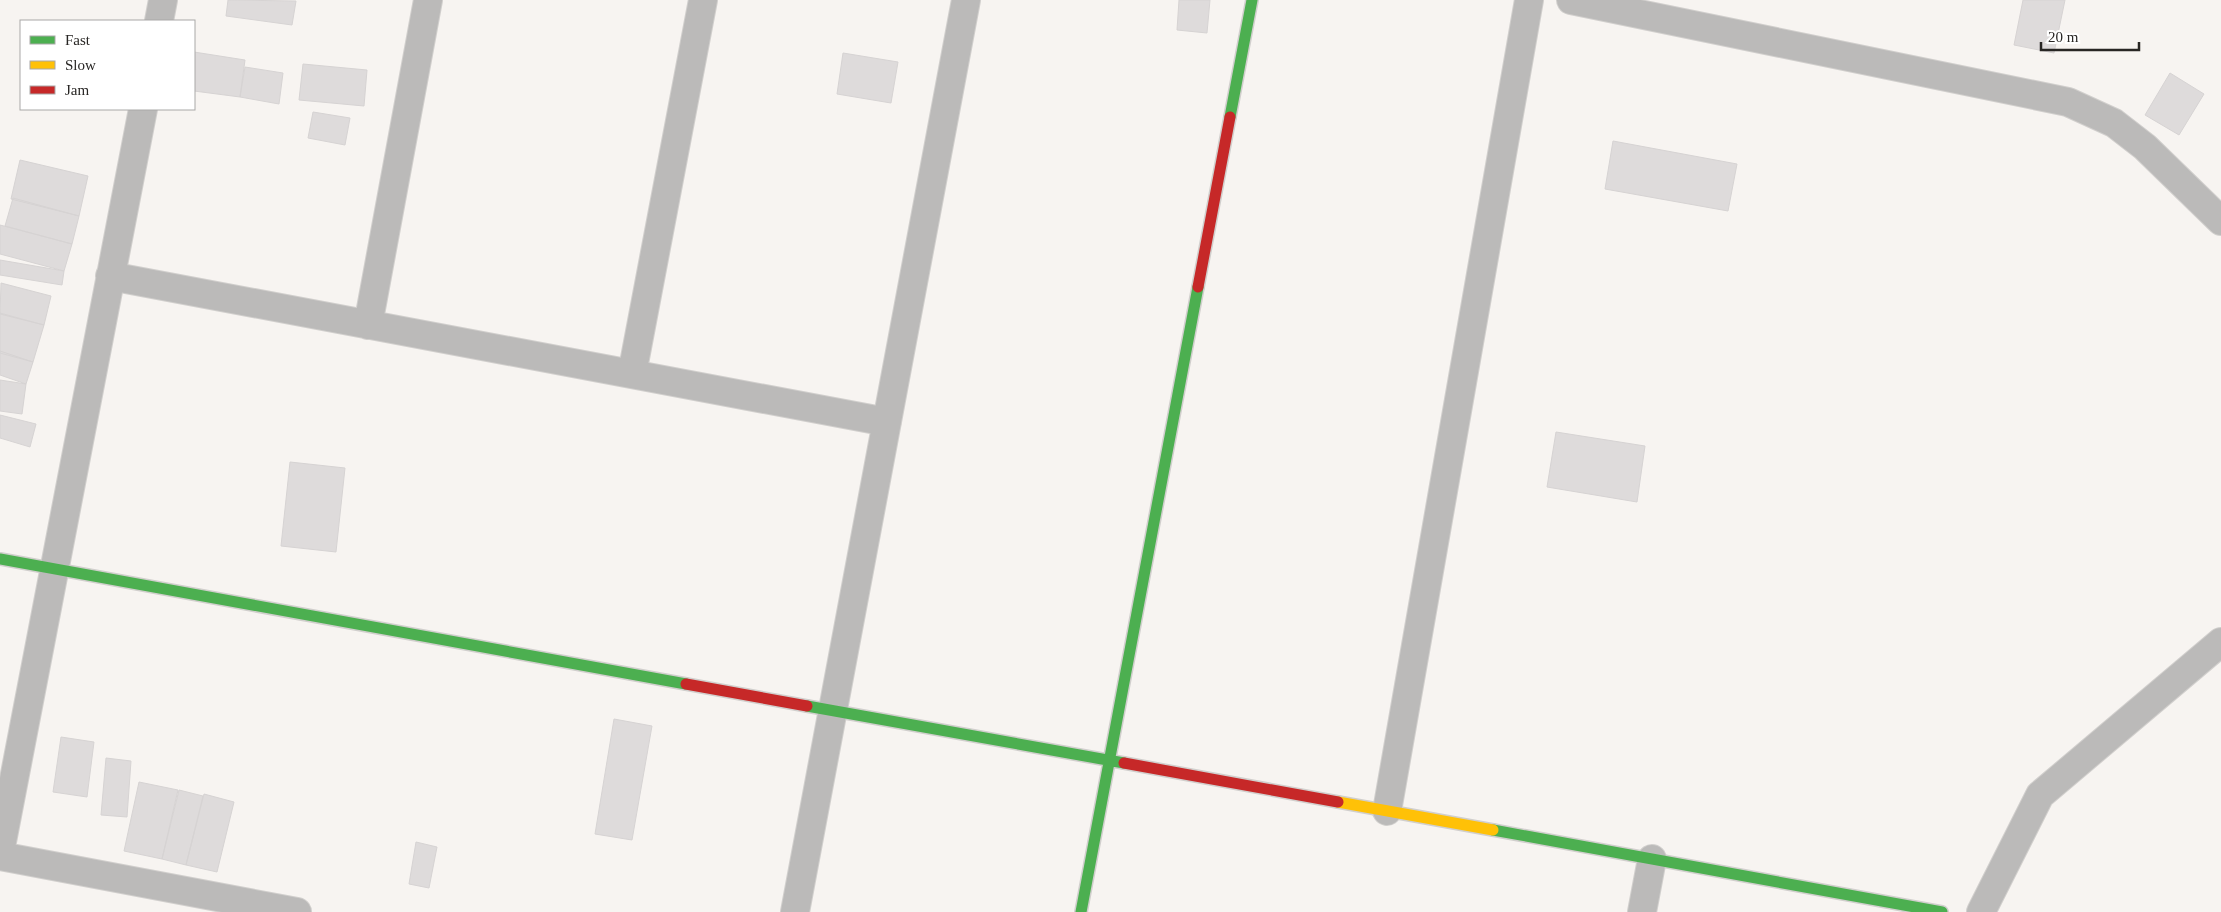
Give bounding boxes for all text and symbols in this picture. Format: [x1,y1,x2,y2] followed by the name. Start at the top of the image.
[20,20,195,110] legend
[2041,20,2138,52] scale bar
[2048,29,2079,45] text: 20 m
[65,32,91,48] text: Fast
[65,57,96,73] text: Slow
[65,82,89,98] text: Jam

